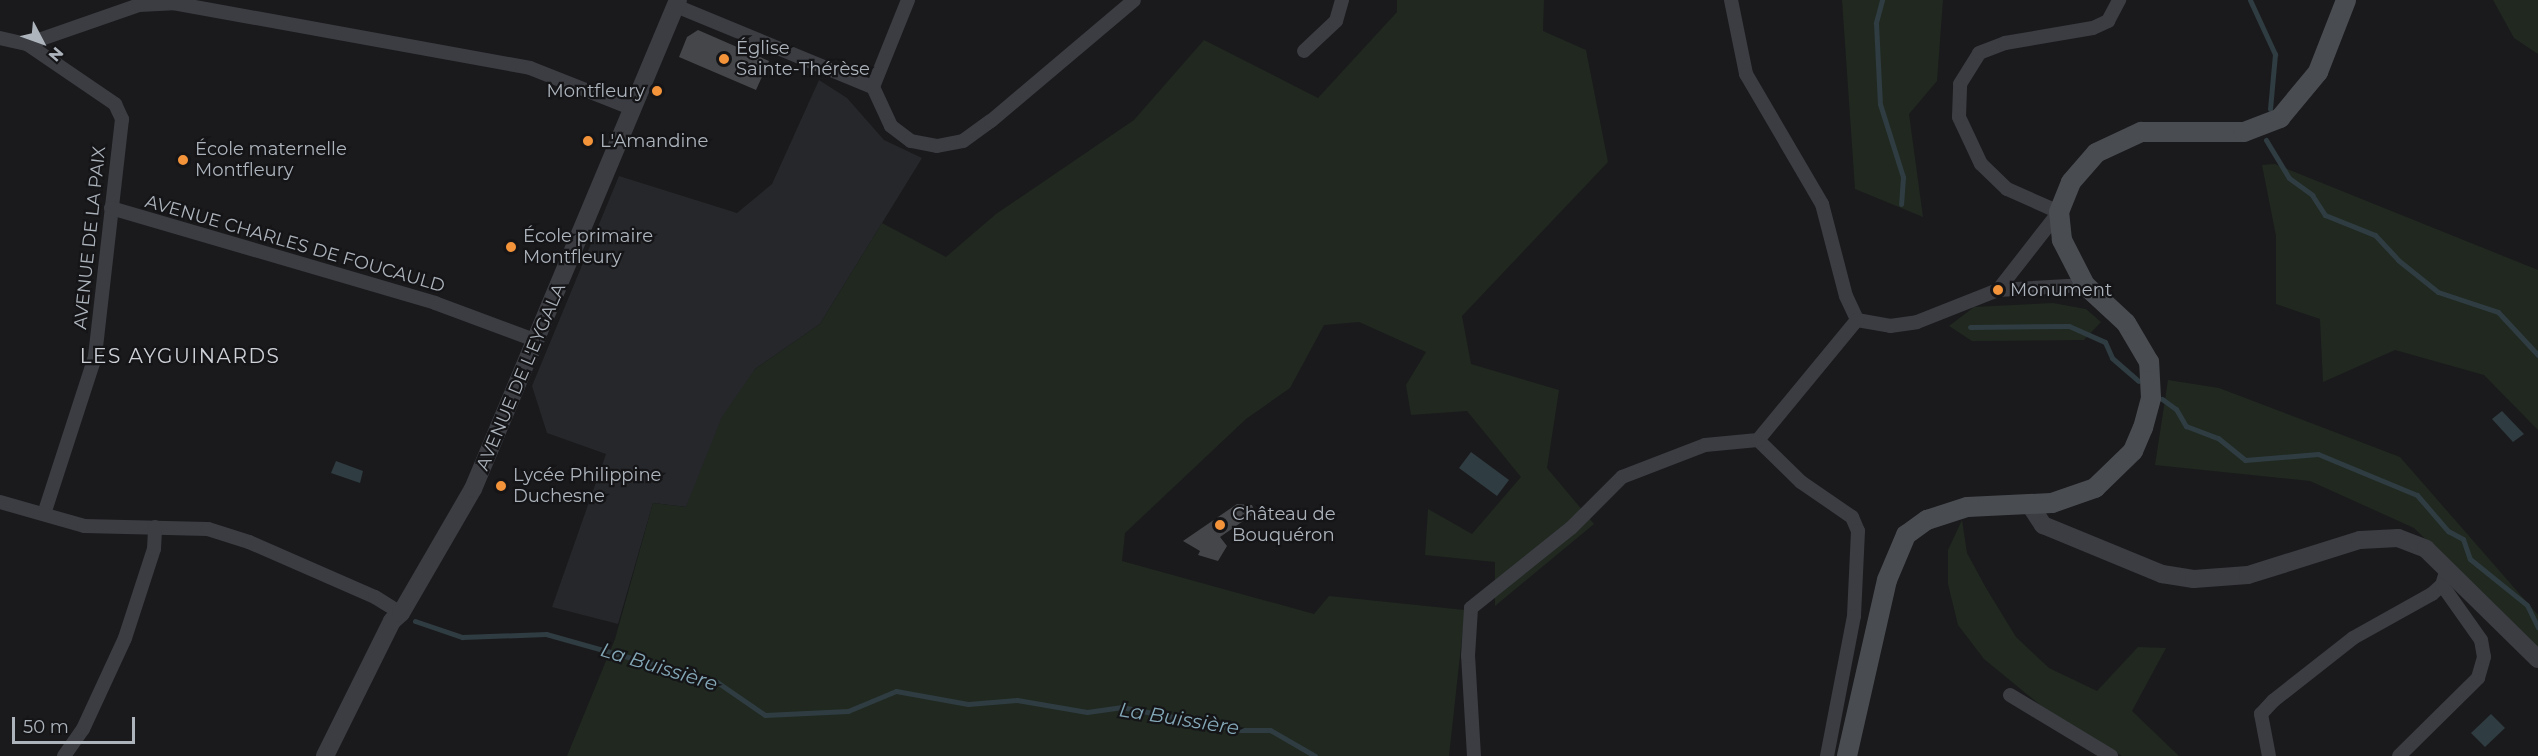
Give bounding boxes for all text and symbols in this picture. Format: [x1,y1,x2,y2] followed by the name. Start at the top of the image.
[12,12,72,72] north arrow
[736,38,870,80] place label: Église Sainte-Thérèse
[45,43,67,65] text: N
[717,52,731,66] marker: Église Sainte-Thérèse
[547,80,645,102] place label: Montfleury
[650,84,664,98] marker: Montfleury
[600,130,708,152] place label: L'Amandine
[581,134,595,148] marker: L'Amandine
[195,139,347,182] place label: École maternelle Montfleury
[70,145,110,331] street label: AVENUE DE LA PAIX
[176,153,190,167] marker: École maternelle Montfleury
[143,191,447,297] street label: AVENUE CHARLES DE FOUCAULD
[523,226,653,268] place label: École primaire Montfleury
[504,240,518,254] marker: École primaire Montfleury
[2010,279,2112,301] place label: Monument
[472,280,570,474] street label: AVENUE DE L'EYGALA
[1991,283,2005,297] marker: Monument
[80,344,280,368] district label: LES AYGUINARDS
[513,465,661,508] place label: Lycée Philippine Duchesne
[494,479,508,493] marker: Lycée Philippine Duchesne
[1232,504,1336,546] place label: Château de Bouquéron
[1213,518,1227,532] marker: Château de Bouquéron
[598,638,720,696] water label: La Buissière
[1117,698,1241,740] water label: La Buissière
[15,705,138,743] scale bar
[23,716,69,738] text: 50 m

